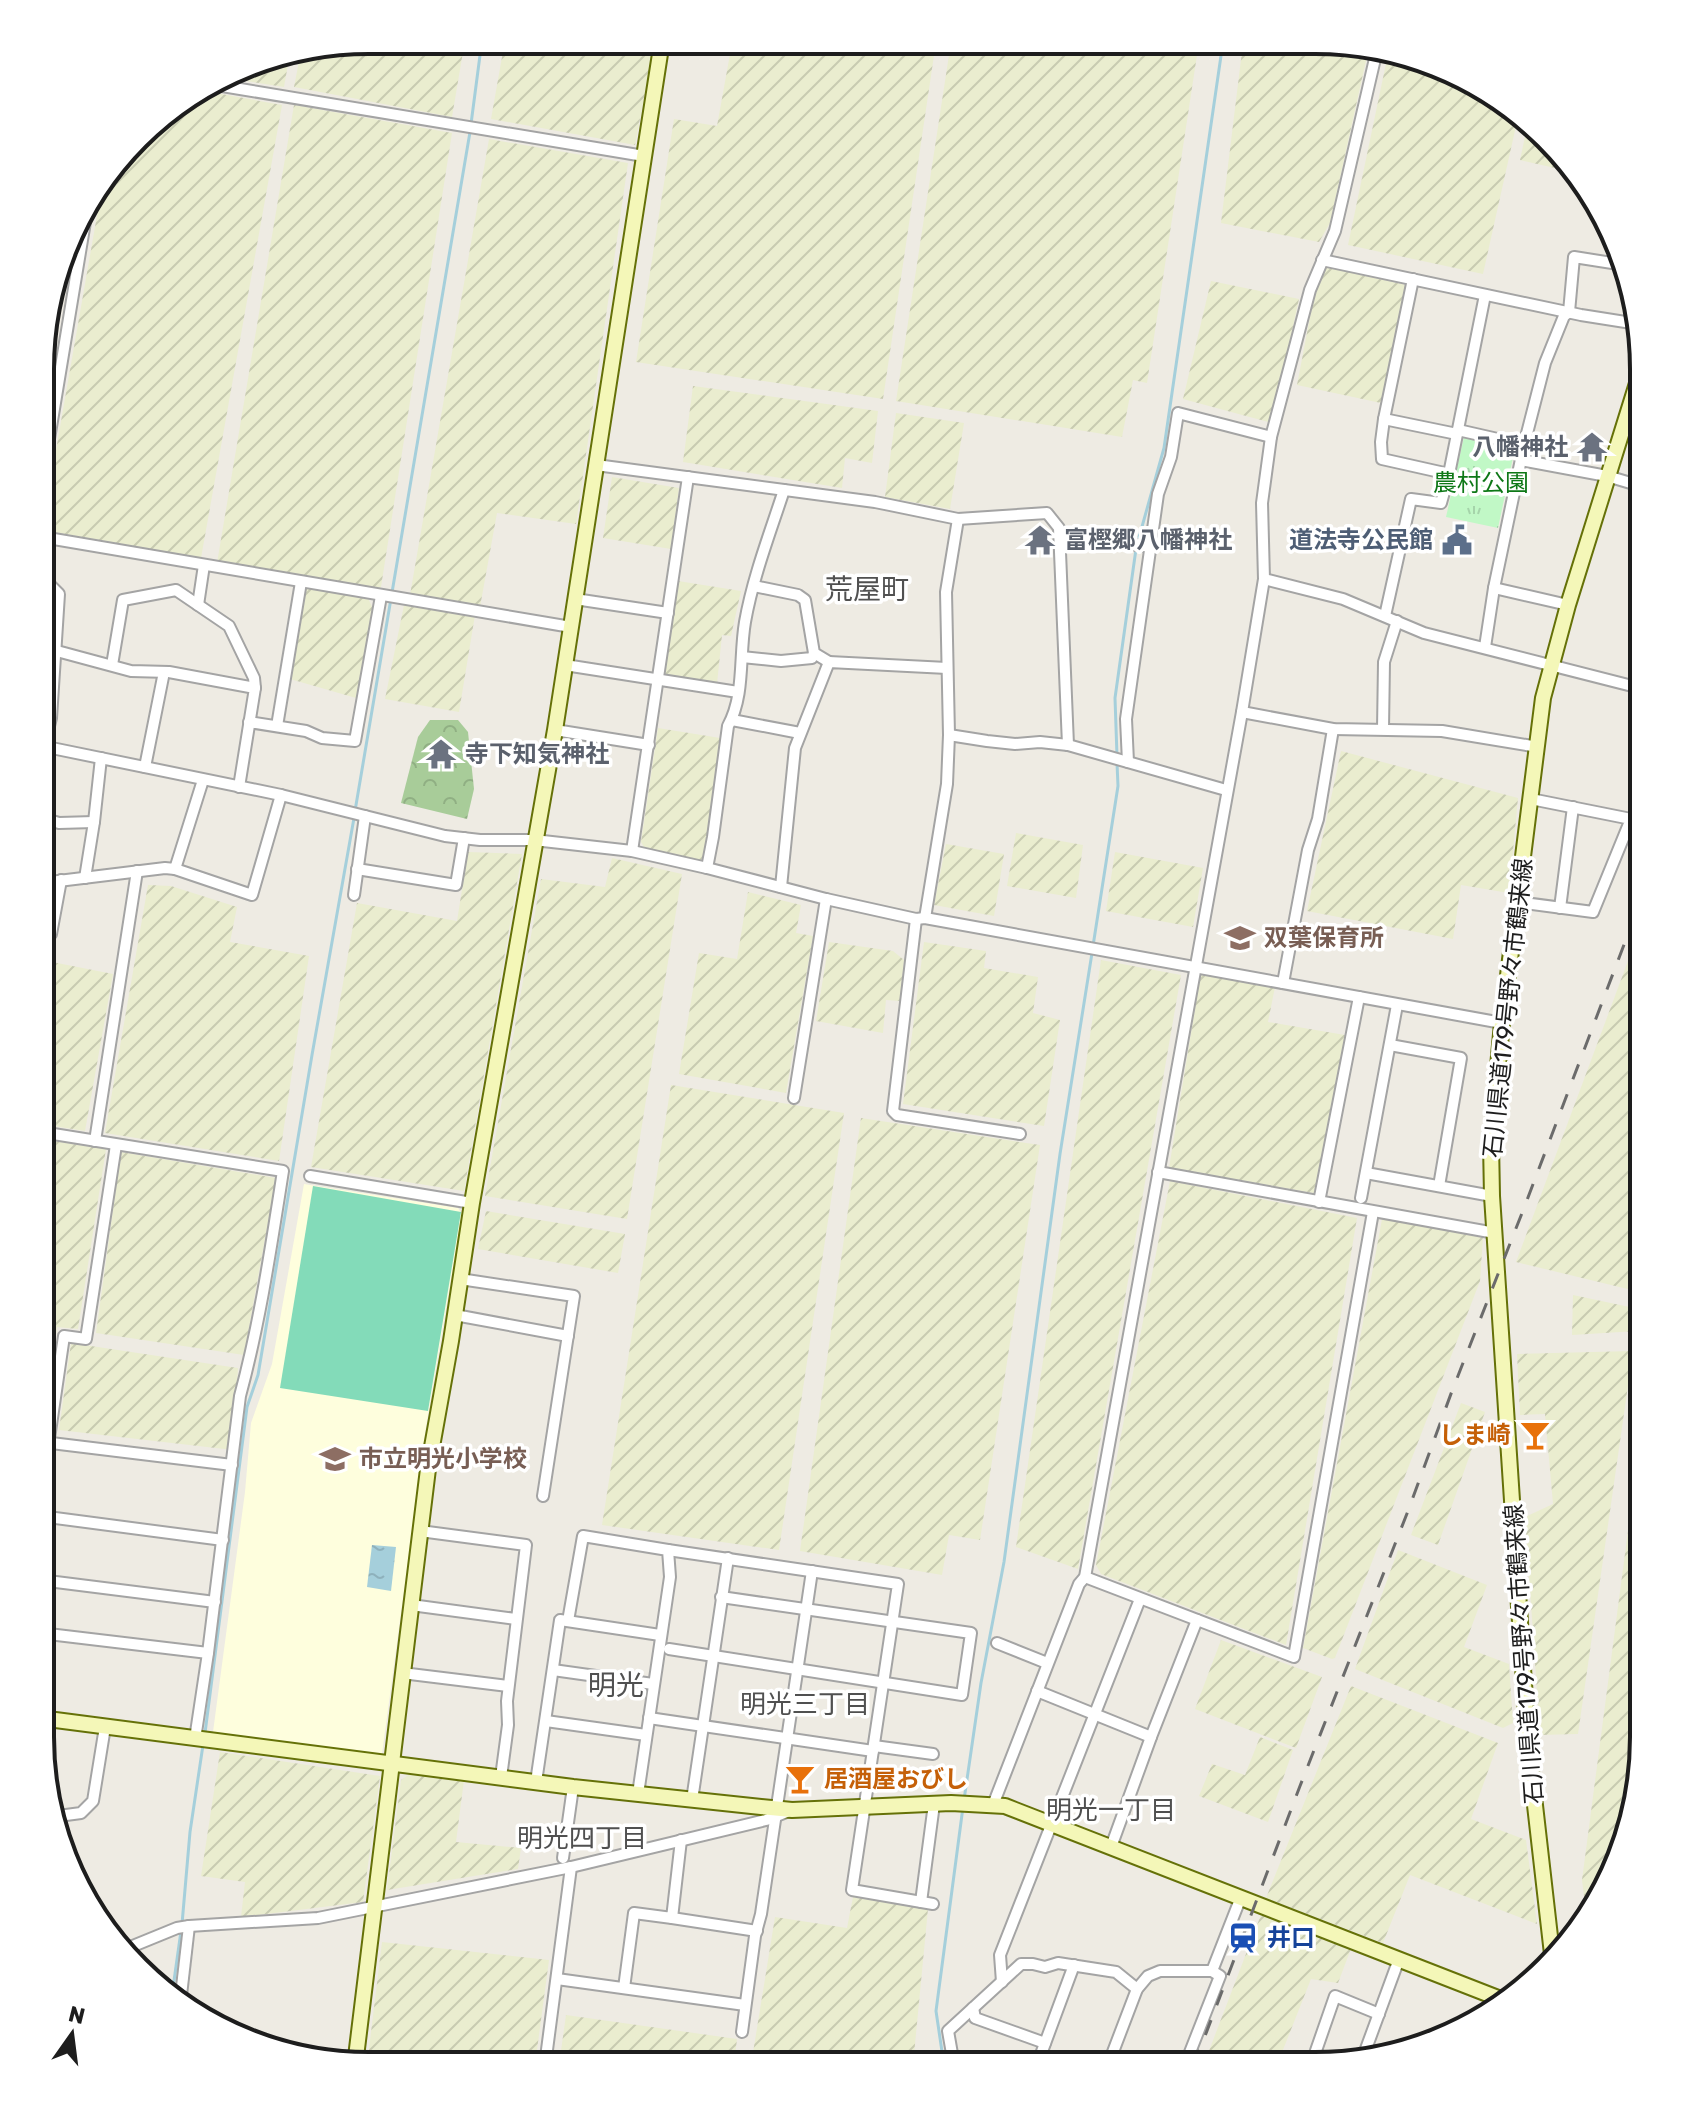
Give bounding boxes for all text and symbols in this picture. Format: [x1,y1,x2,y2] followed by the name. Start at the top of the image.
[1575,430,1609,464] temple icon: 八幡神社
[1472,433,1568,461] place label: 八幡神社
[1433,469,1529,497] park label: 農村公園
[1023,523,1057,557] temple icon: 富樫郷八幡神社
[1440,523,1474,557] public building icon: 道法寺公民館
[1064,526,1232,554] place label: 富樫郷八幡神社
[1289,526,1433,554] place label: 道法寺公民館
[825,573,909,606] district label: 荒屋町
[424,737,458,771] temple icon: 寺下知気神社
[465,740,609,768] place label: 寺下知気神社
[1478,857,1538,1159] street label: 石川県道179号野々市鶴来線
[1223,921,1257,955] school or university icon: 双葉保育所
[1264,924,1384,952] place label: 双葉保育所
[1518,1418,1552,1452] bar icon: しま崎
[1439,1421,1511,1449] place label: しま崎
[318,1442,352,1476] school or university icon: 市立明光小学校
[359,1445,527,1473] place label: 市立明光小学校
[1500,1503,1548,1805] street label: 石川県道179号野々市鶴来線
[588,1669,644,1702] district label: 明光
[740,1689,870,1720] district label: 明光三丁目
[783,1762,817,1796] bar icon: 居酒屋おびし
[824,1765,968,1793] place label: 居酒屋おびし
[1046,1795,1176,1826] district label: 明光一丁目
[517,1823,647,1854] district label: 明光四丁目
[1226,1921,1260,1955] station icon: 井口
[1267,1924,1315,1952] place label: 井口
[32,1994,112,2074] north arrow
[66,2000,88,2030] text: N

